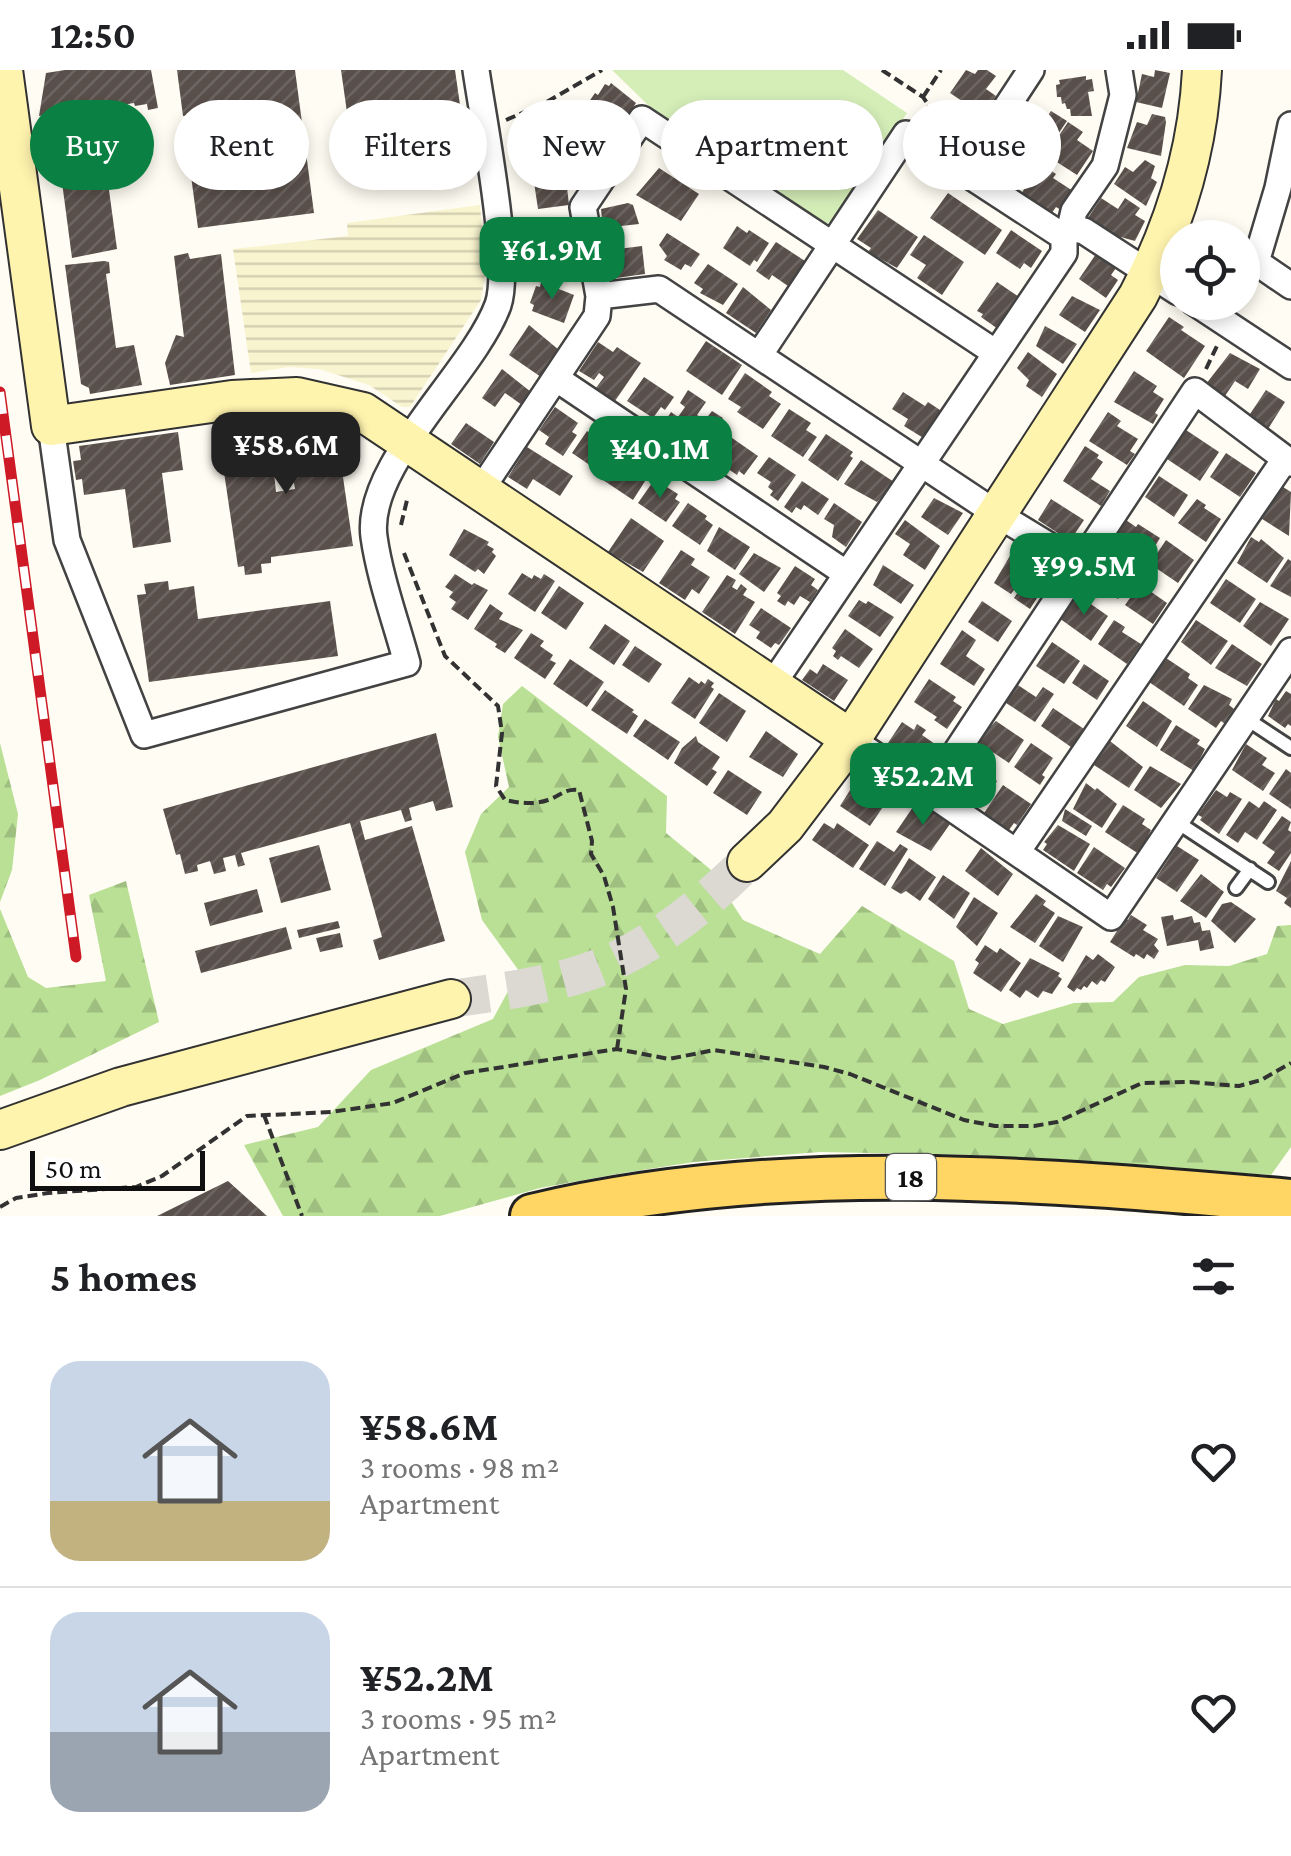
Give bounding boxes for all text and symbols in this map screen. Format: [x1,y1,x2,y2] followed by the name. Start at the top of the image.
[50,14,136,56] text: 12:50
[30,100,154,190] chip: Buy
[174,100,309,190] chip: Rent
[329,100,487,190] chip: Filters
[507,100,641,190] chip: New
[661,100,883,190] chip: Apartment
[903,100,1061,190] chip: House
[471,217,633,302] pin: ¥61.9M
[1160,220,1260,320] map controls
[1160,220,1260,320] button: locate
[502,231,602,267] text: ¥61.9M
[205,412,367,497] pin: ¥58.6M
[579,416,741,501] pin: ¥40.1M
[233,426,339,462] text: ¥58.6M
[610,430,710,466] text: ¥40.1M
[1003,533,1165,618] pin: ¥99.5M
[1032,547,1136,583] text: ¥99.5M
[842,743,1004,828] pin: ¥52.2M
[872,757,974,793] text: ¥52.2M
[30,1146,205,1190] scale bar
[45,1153,102,1184] text: 50 m
[886,1154,936,1200] road number: 18
[1186,1249,1241,1304] icon: filters
[50,1253,197,1300] text: 5 homes
[130,1401,250,1521] icon: home
[360,1402,498,1449] text: ¥58.6M
[1186,1434,1241,1489] icon: heart
[360,1449,559,1485] text: 3 rooms · 98 m²
[360,1485,499,1521] text: Apartment
[130,1652,250,1772] icon: home
[360,1653,494,1700] text: ¥52.2M
[1186,1685,1241,1740] icon: heart
[360,1700,557,1736] text: 3 rooms · 95 m²
[360,1736,499,1772] text: Apartment

